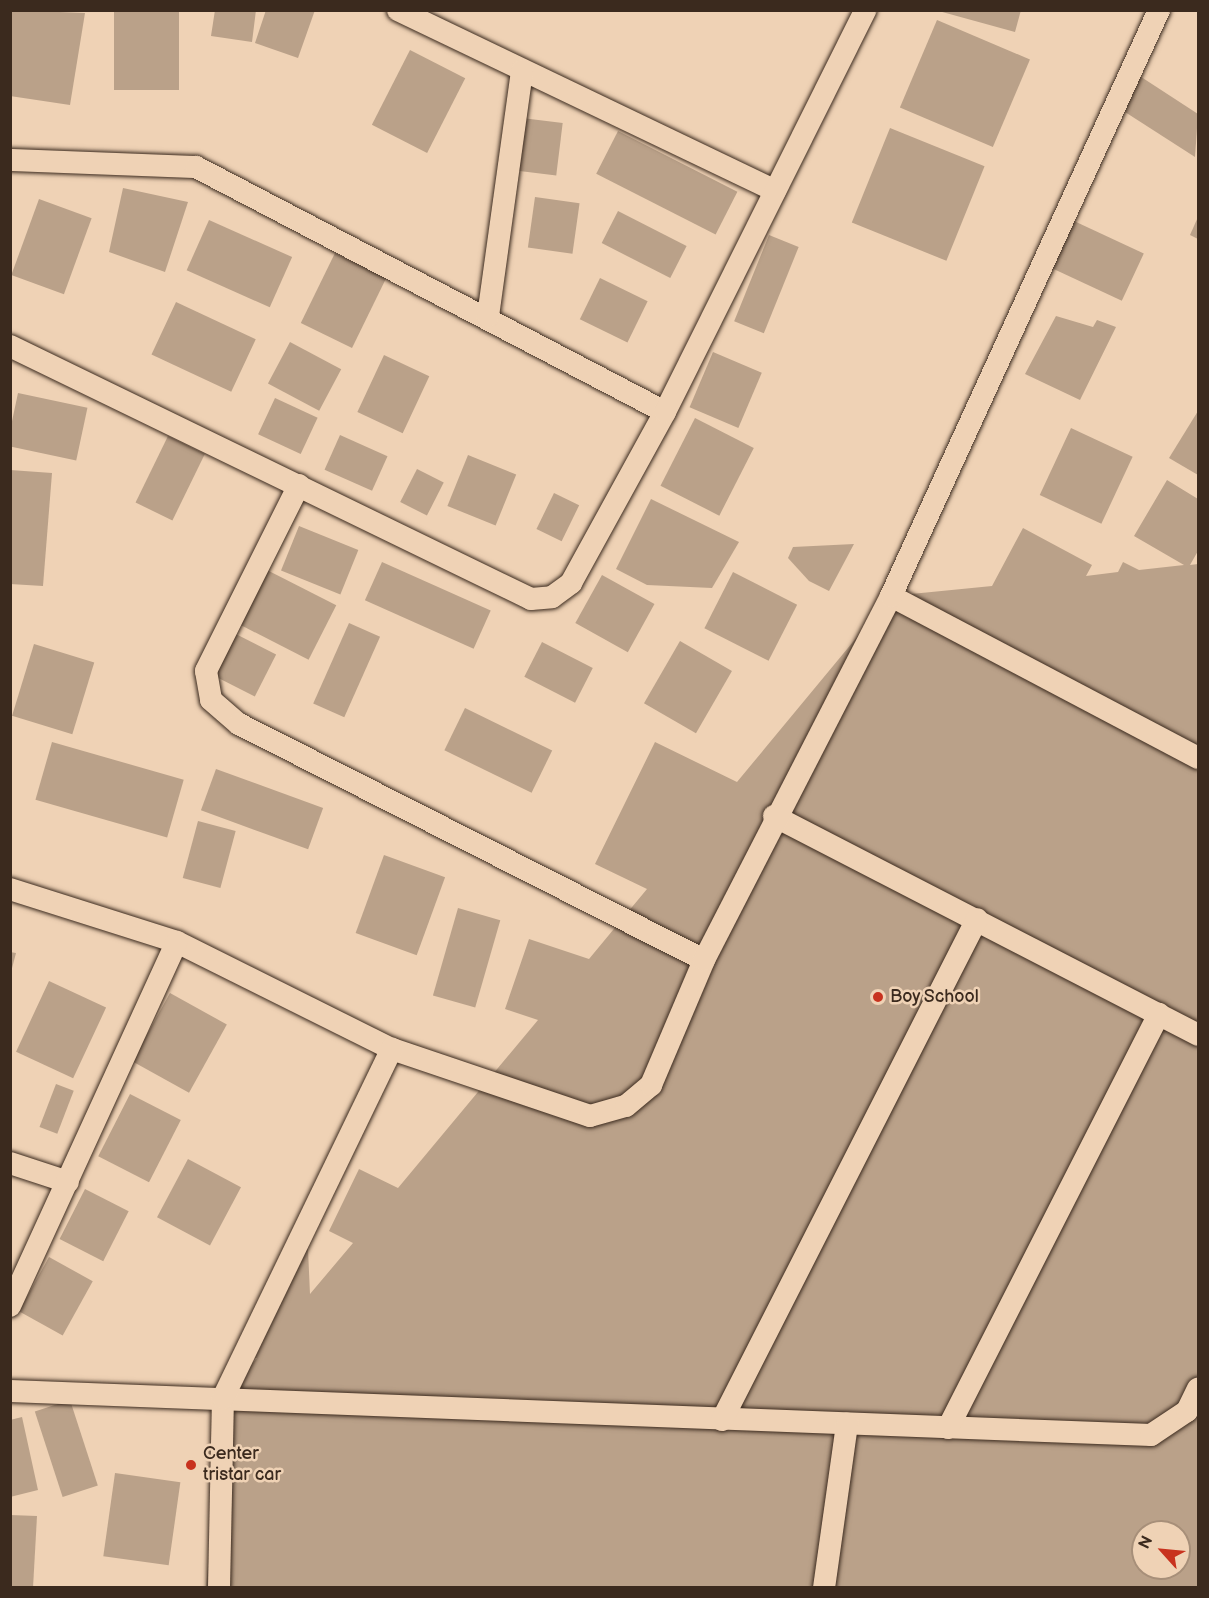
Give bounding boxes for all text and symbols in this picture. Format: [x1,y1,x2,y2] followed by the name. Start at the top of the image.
[890,986,980,1008] place label: Boy School
[871,990,885,1004] marker: Boy School
[203,1444,281,1486] place label: Center tristar car
[184,1458,198,1472] marker: Center tristar car
[1131,1520,1191,1580] north arrow
[1135,1533,1157,1552] text: N

